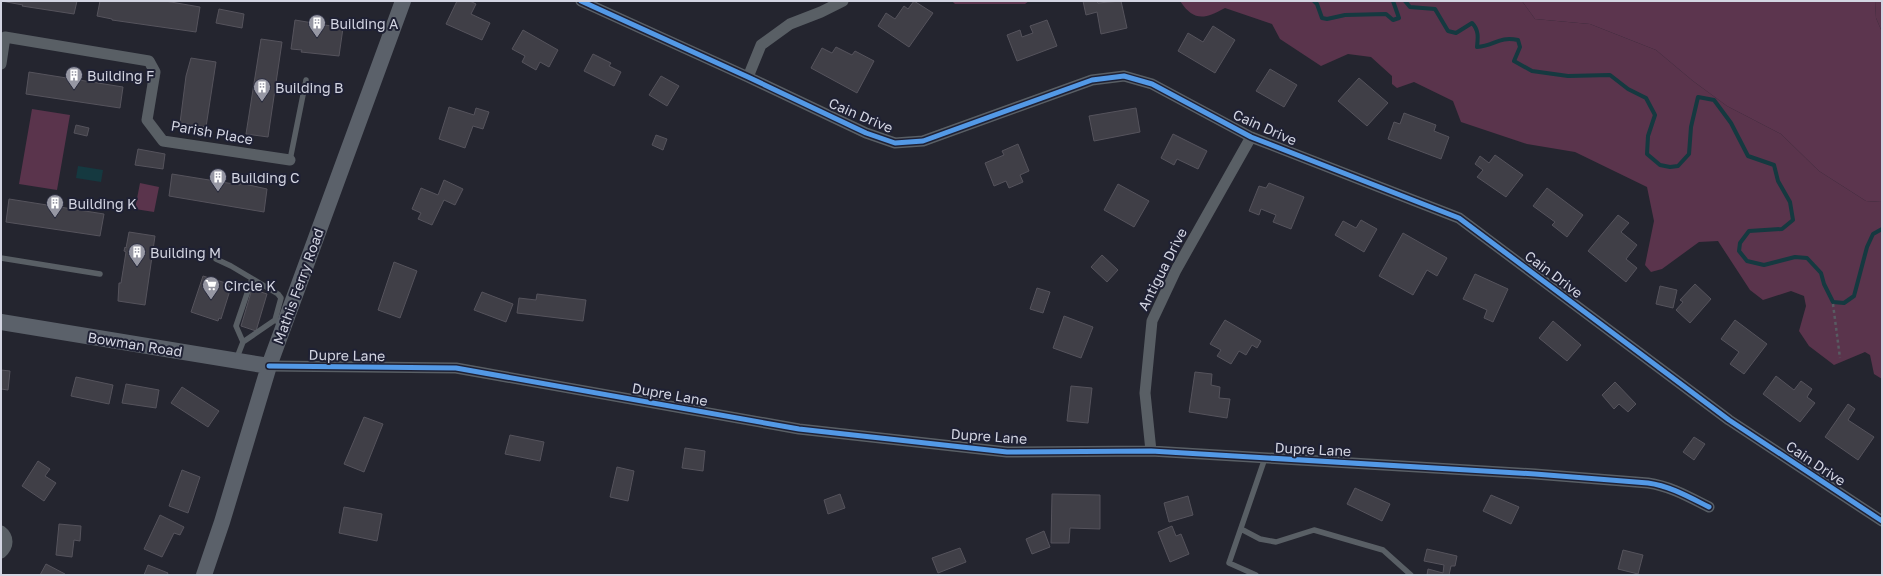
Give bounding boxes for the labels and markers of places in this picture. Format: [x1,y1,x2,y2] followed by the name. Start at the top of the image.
[307,13,327,38] building icon: Building A
[330,15,399,32] place label: Building A
[64,65,84,90] building icon: Building F
[87,67,154,84] place label: Building F
[252,77,272,102] building icon: Building B
[275,79,343,96] place label: Building B
[208,167,228,192] building icon: Building C
[231,169,300,186] place label: Building C
[45,193,65,218] building icon: Building K
[68,195,137,212] place label: Building K
[127,242,147,267] building icon: Building M
[150,244,221,261] place label: Building M
[201,275,221,300] supermarket icon: Circle K
[224,277,276,294] place label: Circle K

